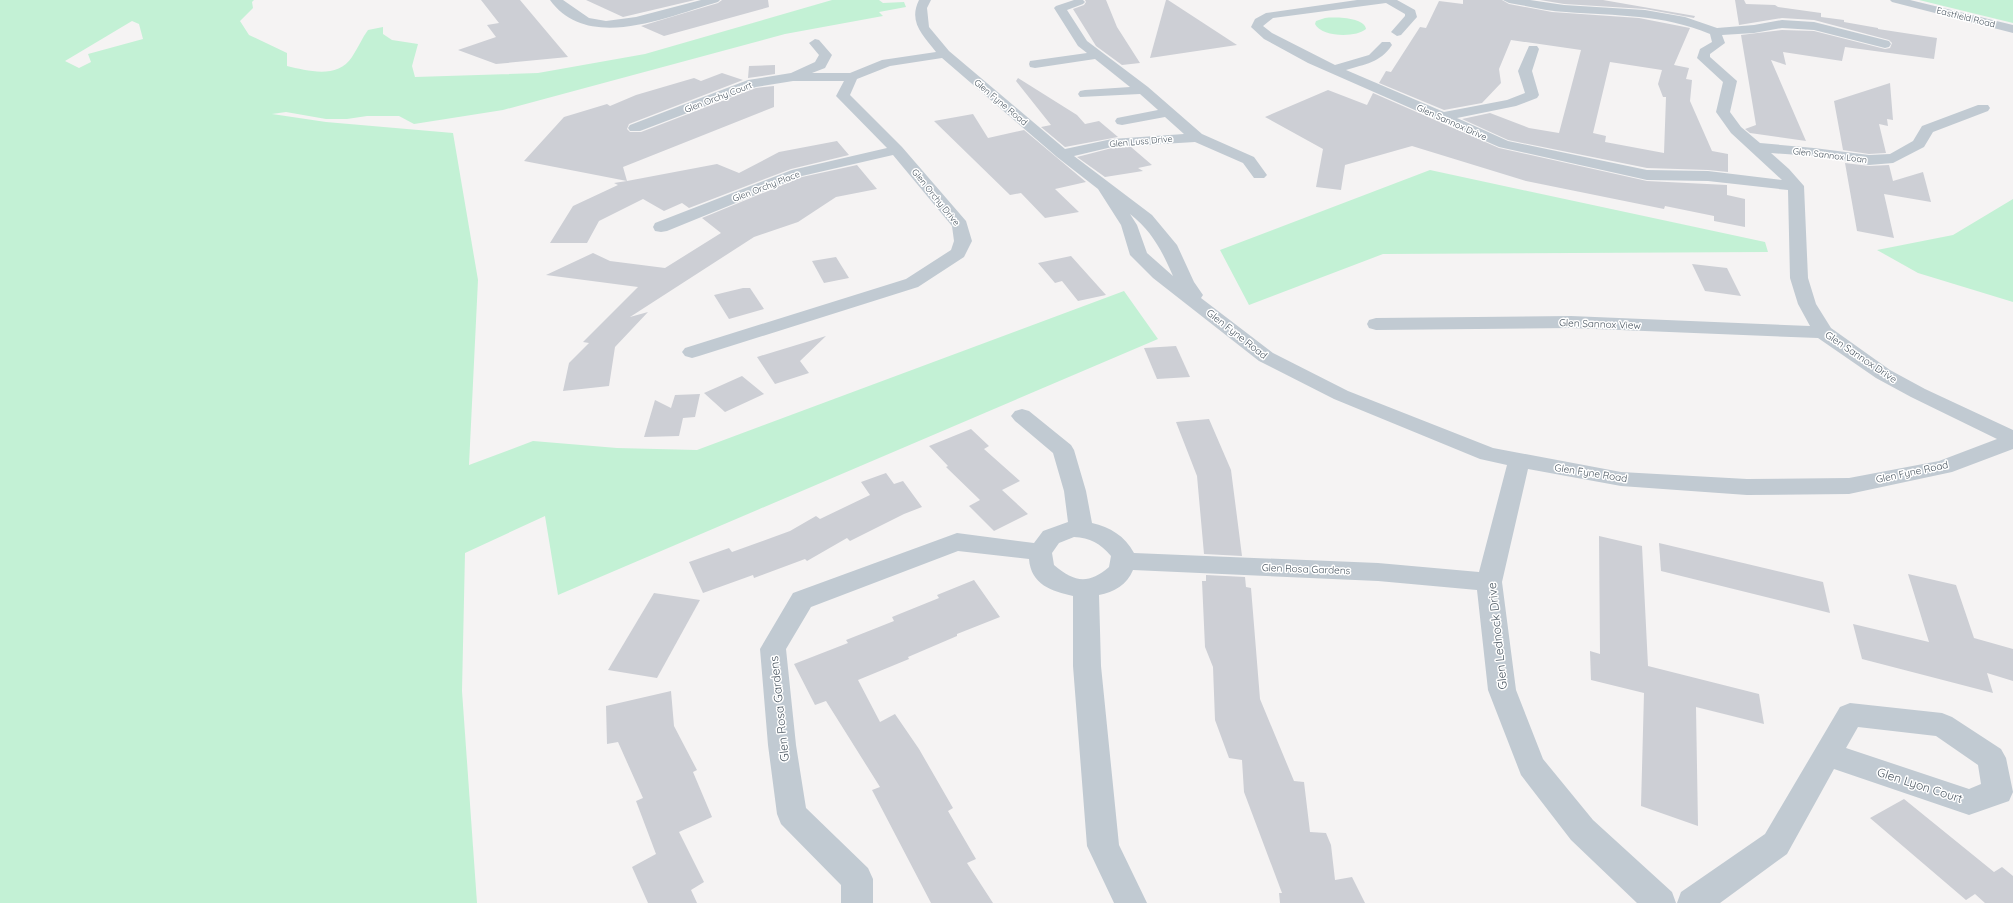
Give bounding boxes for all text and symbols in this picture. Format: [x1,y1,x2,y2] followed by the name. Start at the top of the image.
[1935,4,1997,30] street label: Eastfield Road
[972,76,1030,128] street label: Glen Fyne Road
[683,79,753,115] street label: Glen Orchy Court
[1415,102,1489,142] street label: Glen Sannox Drive
[1109,133,1173,149] street label: Glen Luss Drive
[1792,145,1868,165] street label: Glen Sannox Loan
[910,166,962,228] street label: Glen Orchy Drive
[731,168,801,204] street label: Glen Orchy Place
[1204,306,1270,362] street label: Glen Fyne Road
[1559,316,1642,332] street label: Glen Sannox View
[1822,328,1900,386] street label: Glen Sannox Drive
[1875,458,1949,486] street label: Glen Fyne Road
[1554,461,1628,485] street label: Glen Fyne Road
[1262,561,1351,577] street label: Glen Rosa Gardens
[1484,582,1510,690] street label: Glen Lednock Drive
[766,655,792,763] street label: Glen Rosa Gardens
[1875,764,1965,806] street label: Glen Lyon Court

